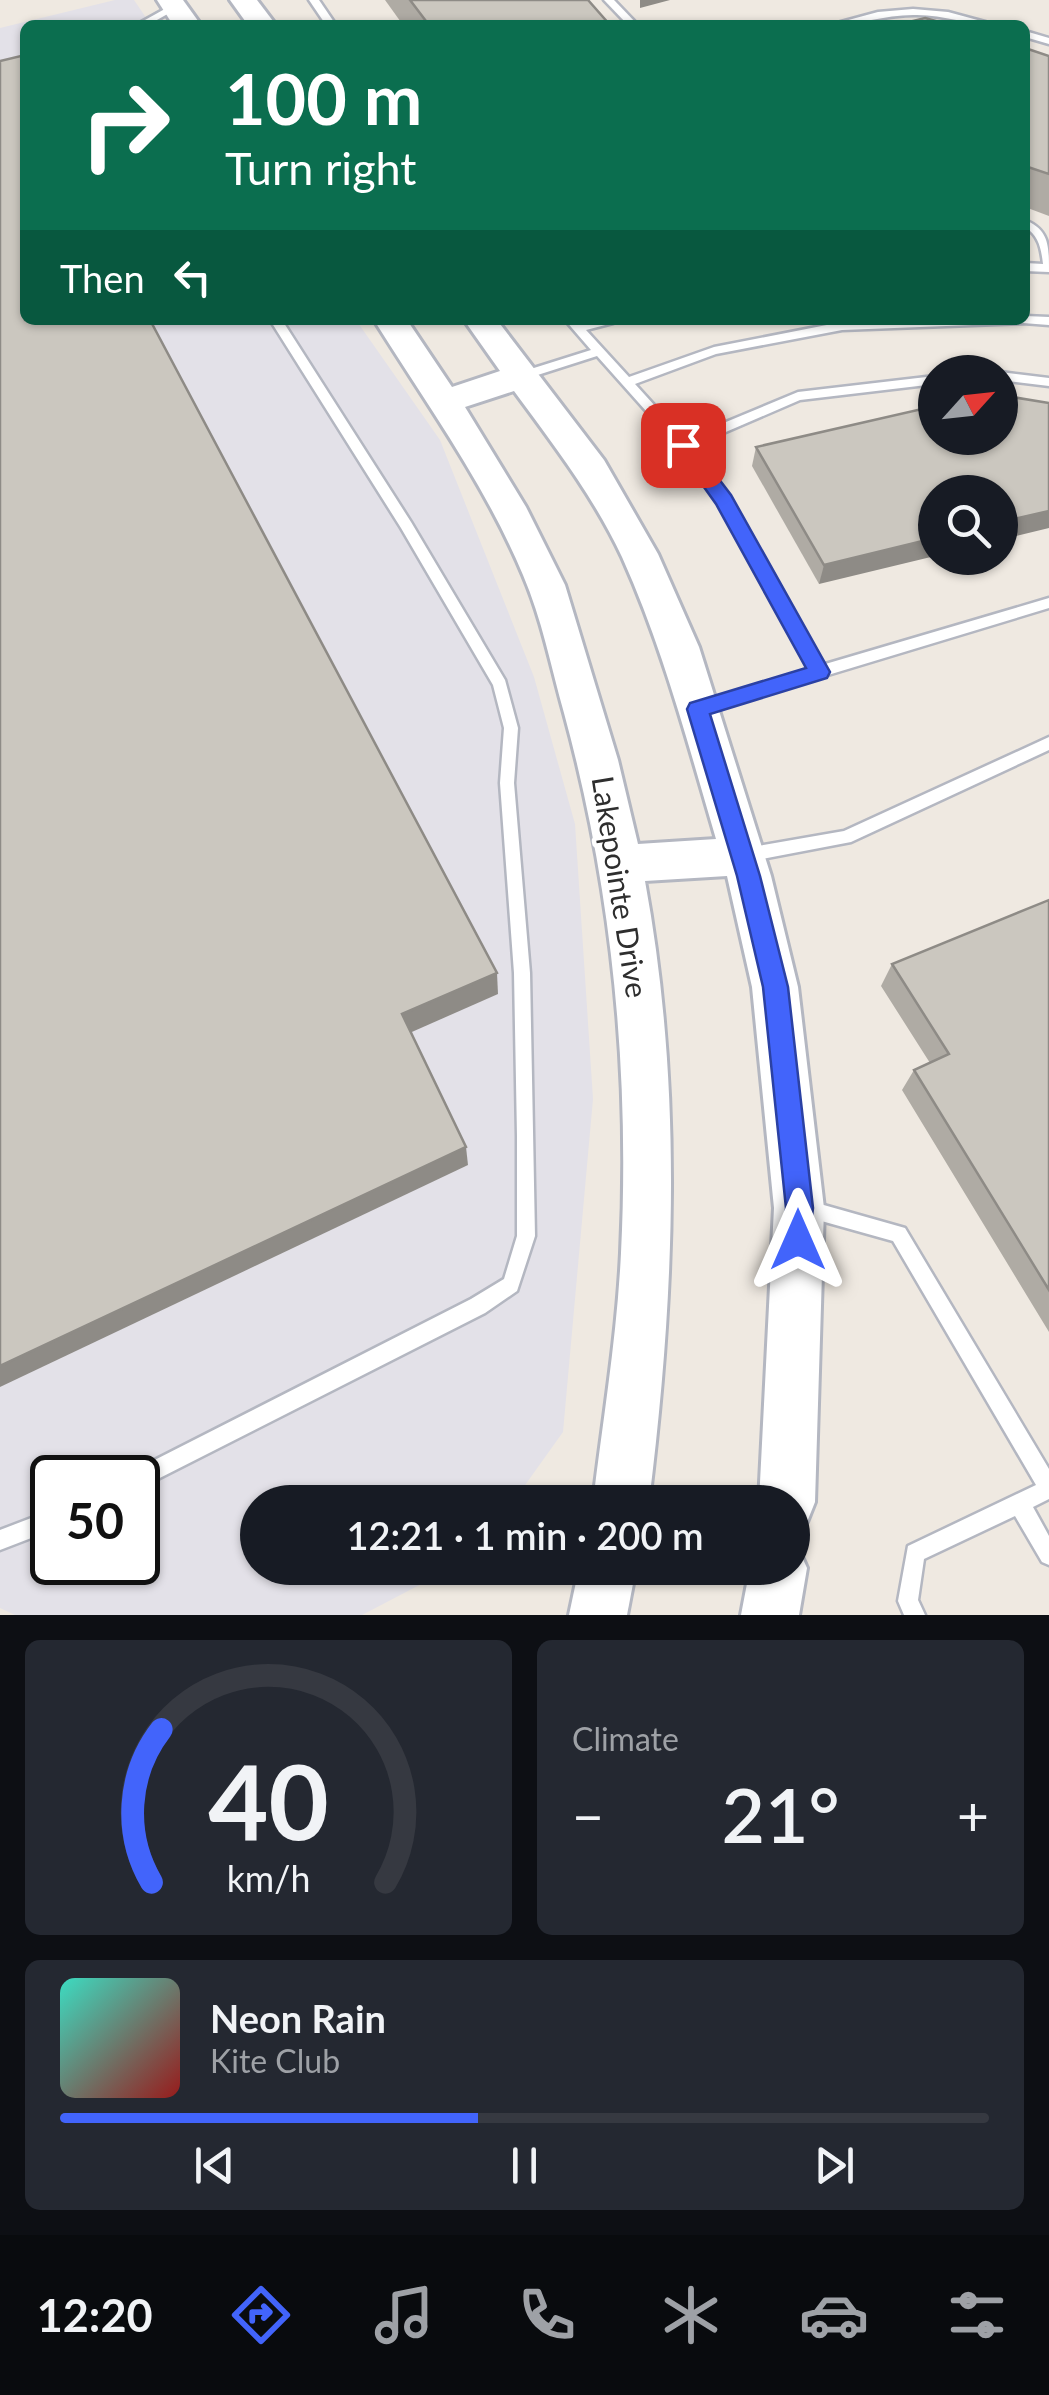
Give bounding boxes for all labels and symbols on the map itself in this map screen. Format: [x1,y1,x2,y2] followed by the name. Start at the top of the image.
[918,355,1018,455] north arrow
[641,403,726,488] pin
[586,773,656,1000] street label: Lakepointe Drive
[746,1188,850,1292] position arrow
[30,1455,160,1585] speed limit sign: 50

